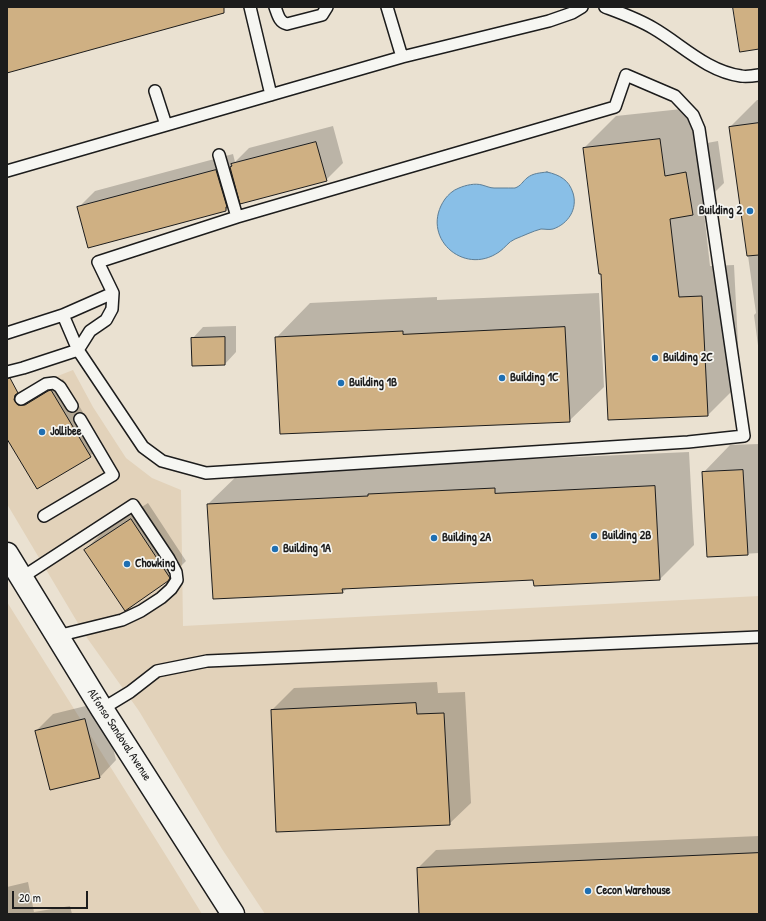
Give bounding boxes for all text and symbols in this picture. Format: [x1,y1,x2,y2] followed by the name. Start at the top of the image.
[699,204,742,218] place label: Building 2
[745,206,755,216] marker: Building 2
[663,351,713,365] place label: Building 2C
[650,353,660,363] marker: Building 2C
[510,371,559,385] place label: Building 1C
[497,373,507,383] marker: Building 1C
[349,376,397,390] place label: Building 1B
[336,378,346,388] marker: Building 1B
[50,425,82,439] place label: Jollibee
[37,427,47,437] marker: Jollibee
[602,529,651,543] place label: Building 2B
[442,531,491,545] place label: Building 2A
[589,531,599,541] marker: Building 2B
[429,533,439,543] marker: Building 2A
[283,542,331,556] place label: Building 1A
[270,544,280,554] marker: Building 1A
[135,557,175,571] place label: Chowking
[122,559,132,569] marker: Chowking
[84,686,154,784] street label: Alfonso Sandoval Avenue
[14,883,90,909] scale bar
[596,884,671,898] place label: Cecon Warehouse
[583,886,593,896] marker: Cecon Warehouse
[19,889,41,906] text: 20 m

